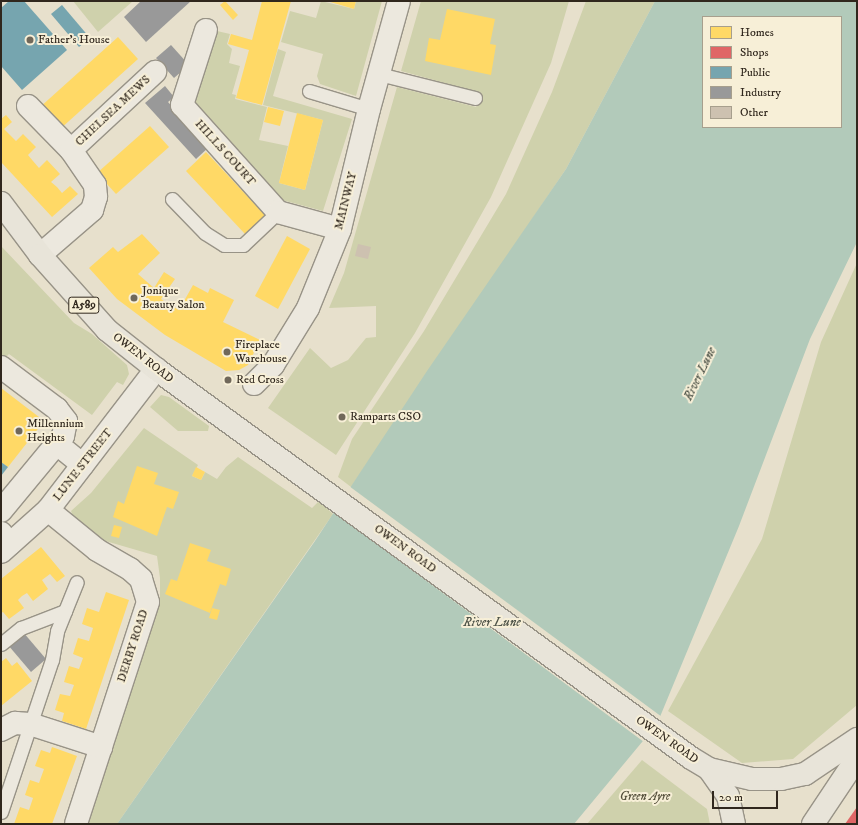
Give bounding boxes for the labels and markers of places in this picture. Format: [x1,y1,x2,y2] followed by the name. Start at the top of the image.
[38,33,110,47] place label: Father's House
[25,35,35,45] marker: Father's House
[142,284,205,312] place label: Jonique Beauty Salon
[129,293,139,303] marker: Jonique Beauty Salon
[235,338,287,366] place label: Fireplace Warehouse
[222,347,232,357] marker: Fireplace Warehouse
[236,373,284,387] place label: Red Cross
[223,375,233,385] marker: Red Cross
[350,410,421,424] place label: Ramparts CSO
[337,412,347,422] marker: Ramparts CSO
[27,417,84,445] place label: Millennium Heights
[14,426,24,436] marker: Millennium Heights

